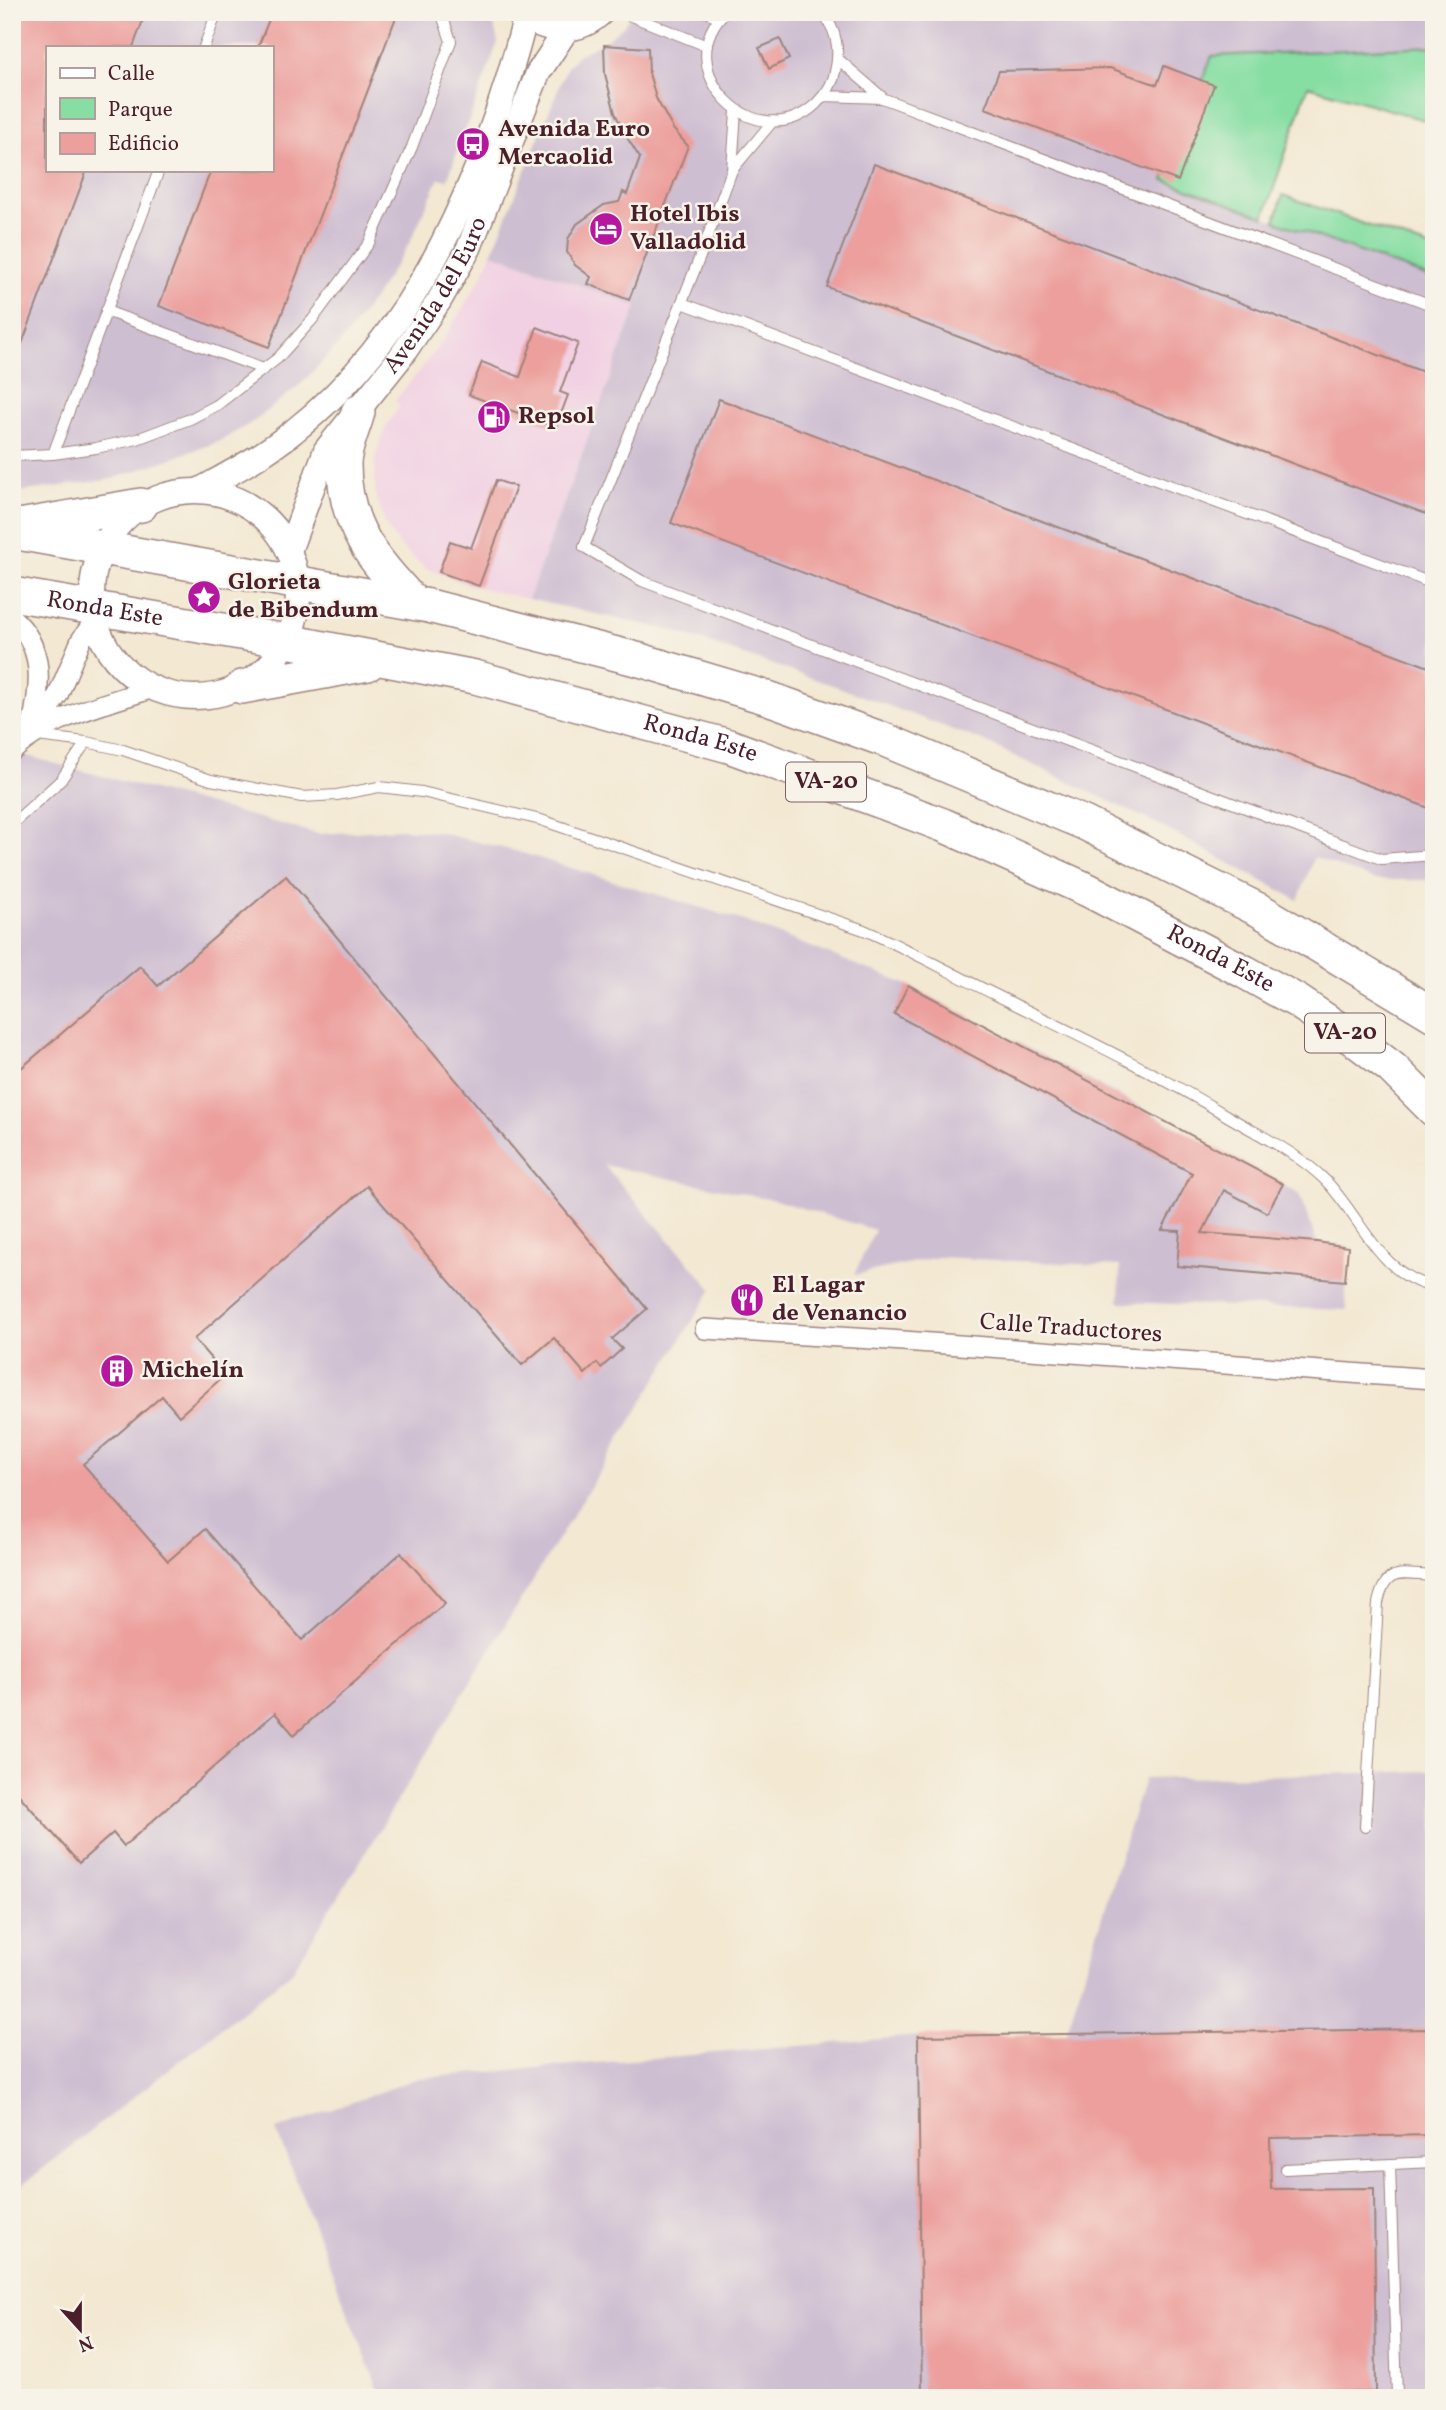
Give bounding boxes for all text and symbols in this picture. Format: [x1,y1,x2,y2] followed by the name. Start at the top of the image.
[46,46,273,172] legend
[108,60,155,89] text: Calle
[108,96,173,125] text: Parque
[498,113,650,175] place label: Avenida Euro Mercaolid
[454,125,492,163] bus stop icon: Avenida Euro Mercaolid
[108,130,179,159] text: Edificio
[630,198,746,260] place label: Hotel Ibis Valladolid
[587,210,625,248] hotel icon: Hotel Ibis Valladolid
[376,212,497,382] street label: Avenida del Euro
[475,398,513,436] fuel station icon: Repsol
[518,400,595,434] place label: Repsol
[228,566,379,628] place label: Glorieta de Bibendum
[185,578,223,616] place icon: Glorieta de Bibendum
[44,583,166,637] street label: Ronda Este
[639,706,762,772] street label: Ronda Este
[786,762,866,802] road number: VA-20
[1160,917,1280,1002] street label: Ronda Este
[1305,1014,1385,1052] road number: VA-20
[772,1269,907,1331] place label: El Lagar de Venancio
[728,1281,766,1319] restaurant icon: El Lagar de Venancio
[979,1306,1163,1352] street label: Calle Traductores
[98,1352,136,1390] building icon: Michelín
[142,1354,244,1388] place label: Michelín
[46,2294,116,2364] north arrow
[74,2328,96,2358] text: N

